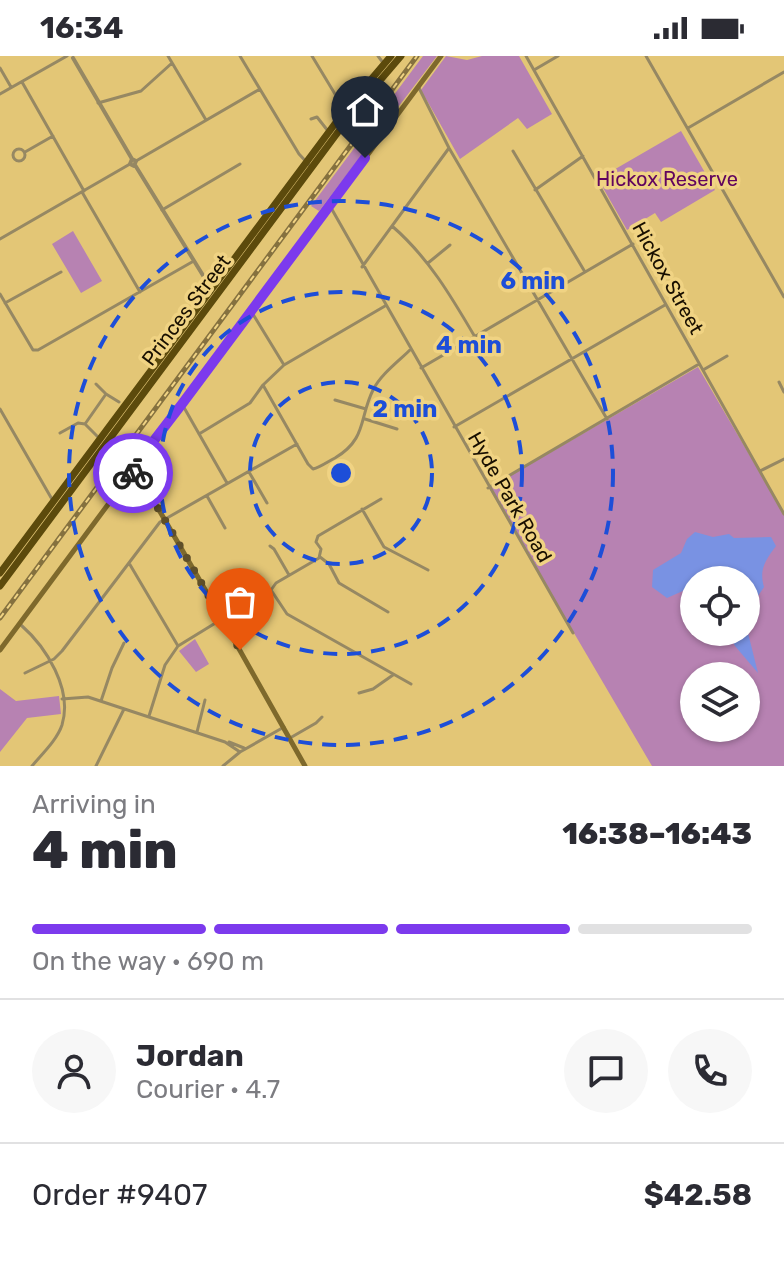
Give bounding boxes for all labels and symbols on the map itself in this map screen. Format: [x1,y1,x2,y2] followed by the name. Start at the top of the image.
[331,76,399,158] pin
[596,167,738,191] park label: Hickox Reserve
[627,218,709,339] street label: Hickox Street
[137,250,236,370] street label: Princes Street
[500,267,566,295] text: 6 min
[436,331,502,359] text: 4 min
[373,395,438,423] text: 2 min
[463,427,557,567] street label: Hyde Park Road
[93,433,173,513] courier
[327,459,355,487] centre of rings
[206,568,274,650] pin

